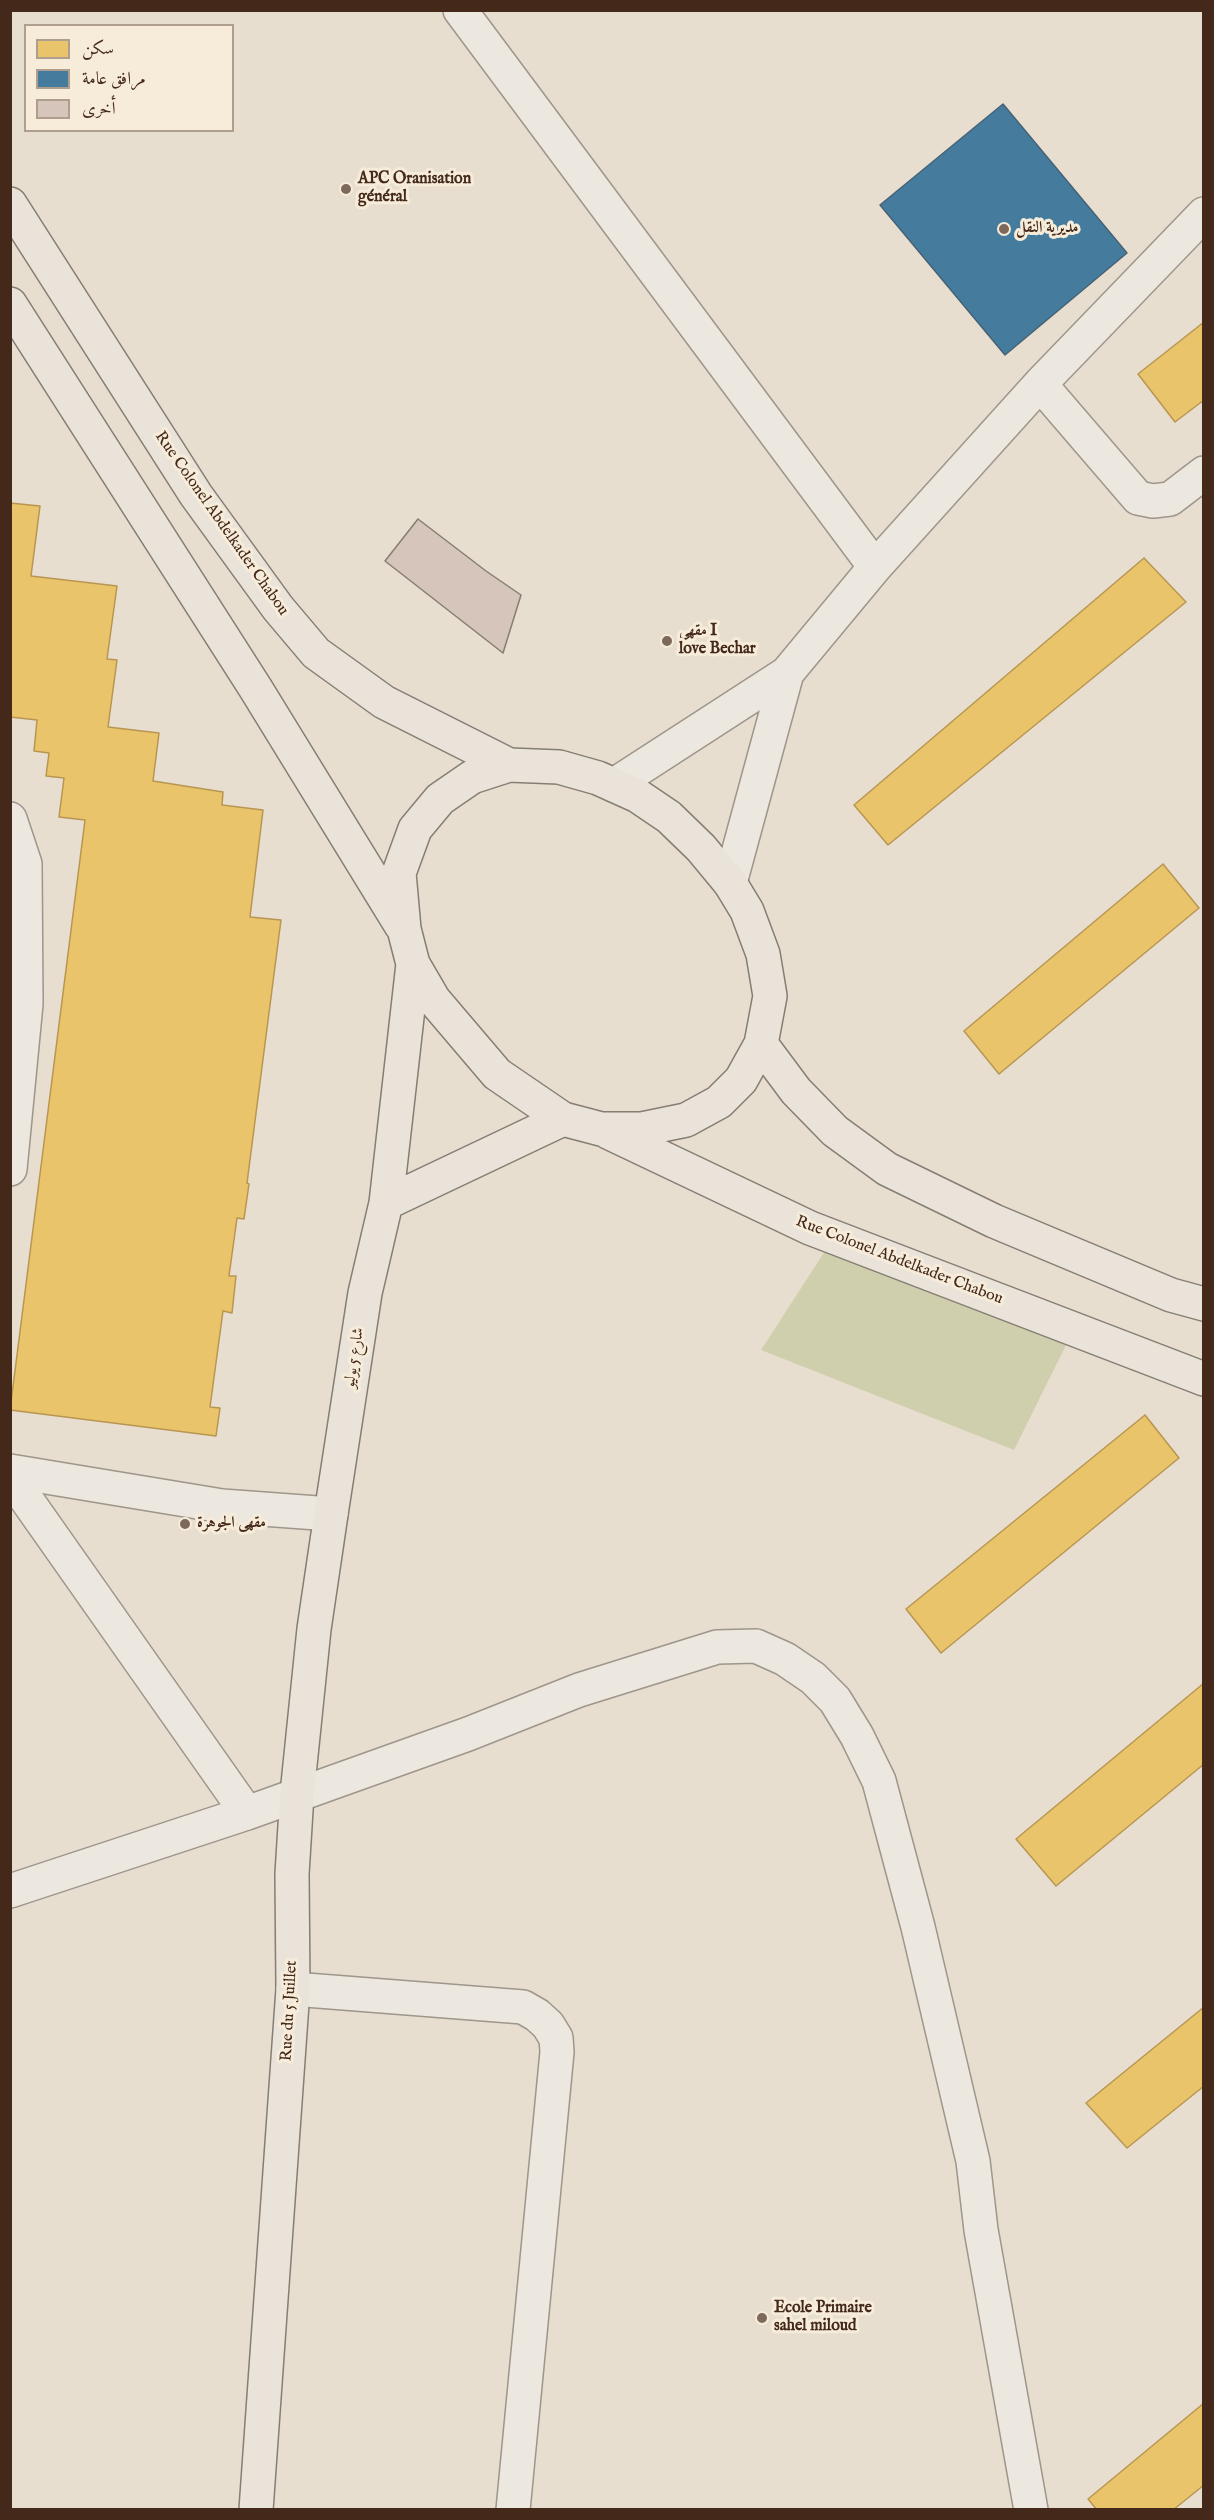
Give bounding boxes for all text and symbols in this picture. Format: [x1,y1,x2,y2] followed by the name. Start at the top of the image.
[24,24,234,132] legend
[82,38,114,61] text: سكن
[82,68,146,91] text: مرافق عامة
[82,98,116,121] text: أخرى
[358,170,471,208] place label: APC Oranisation général
[339,182,353,196] marker: APC Oranisation général
[1016,219,1079,239] place label: مديرية النقل
[997,222,1011,236] marker: مديرية النقل
[150,428,292,620] street label: Rue Colonel Abdelkader Chabou
[679,622,756,660] place label: مقهى I love Bechar
[660,634,674,648] marker: مقهى I love Bechar
[793,1213,1005,1309] street label: Rue Colonel Abdelkader Chabou
[341,1326,369,1390] street label: شارع 5 يوليو
[197,1514,266,1534] place label: مقهى الجوهرة
[178,1517,192,1531] marker: مقهى الجوهرة
[278,1960,302,2062] street label: Rue du 5 Juillet
[774,2299,872,2337] place label: Ecole Primaire sahel miloud
[755,2311,769,2325] marker: Ecole Primaire sahel miloud

